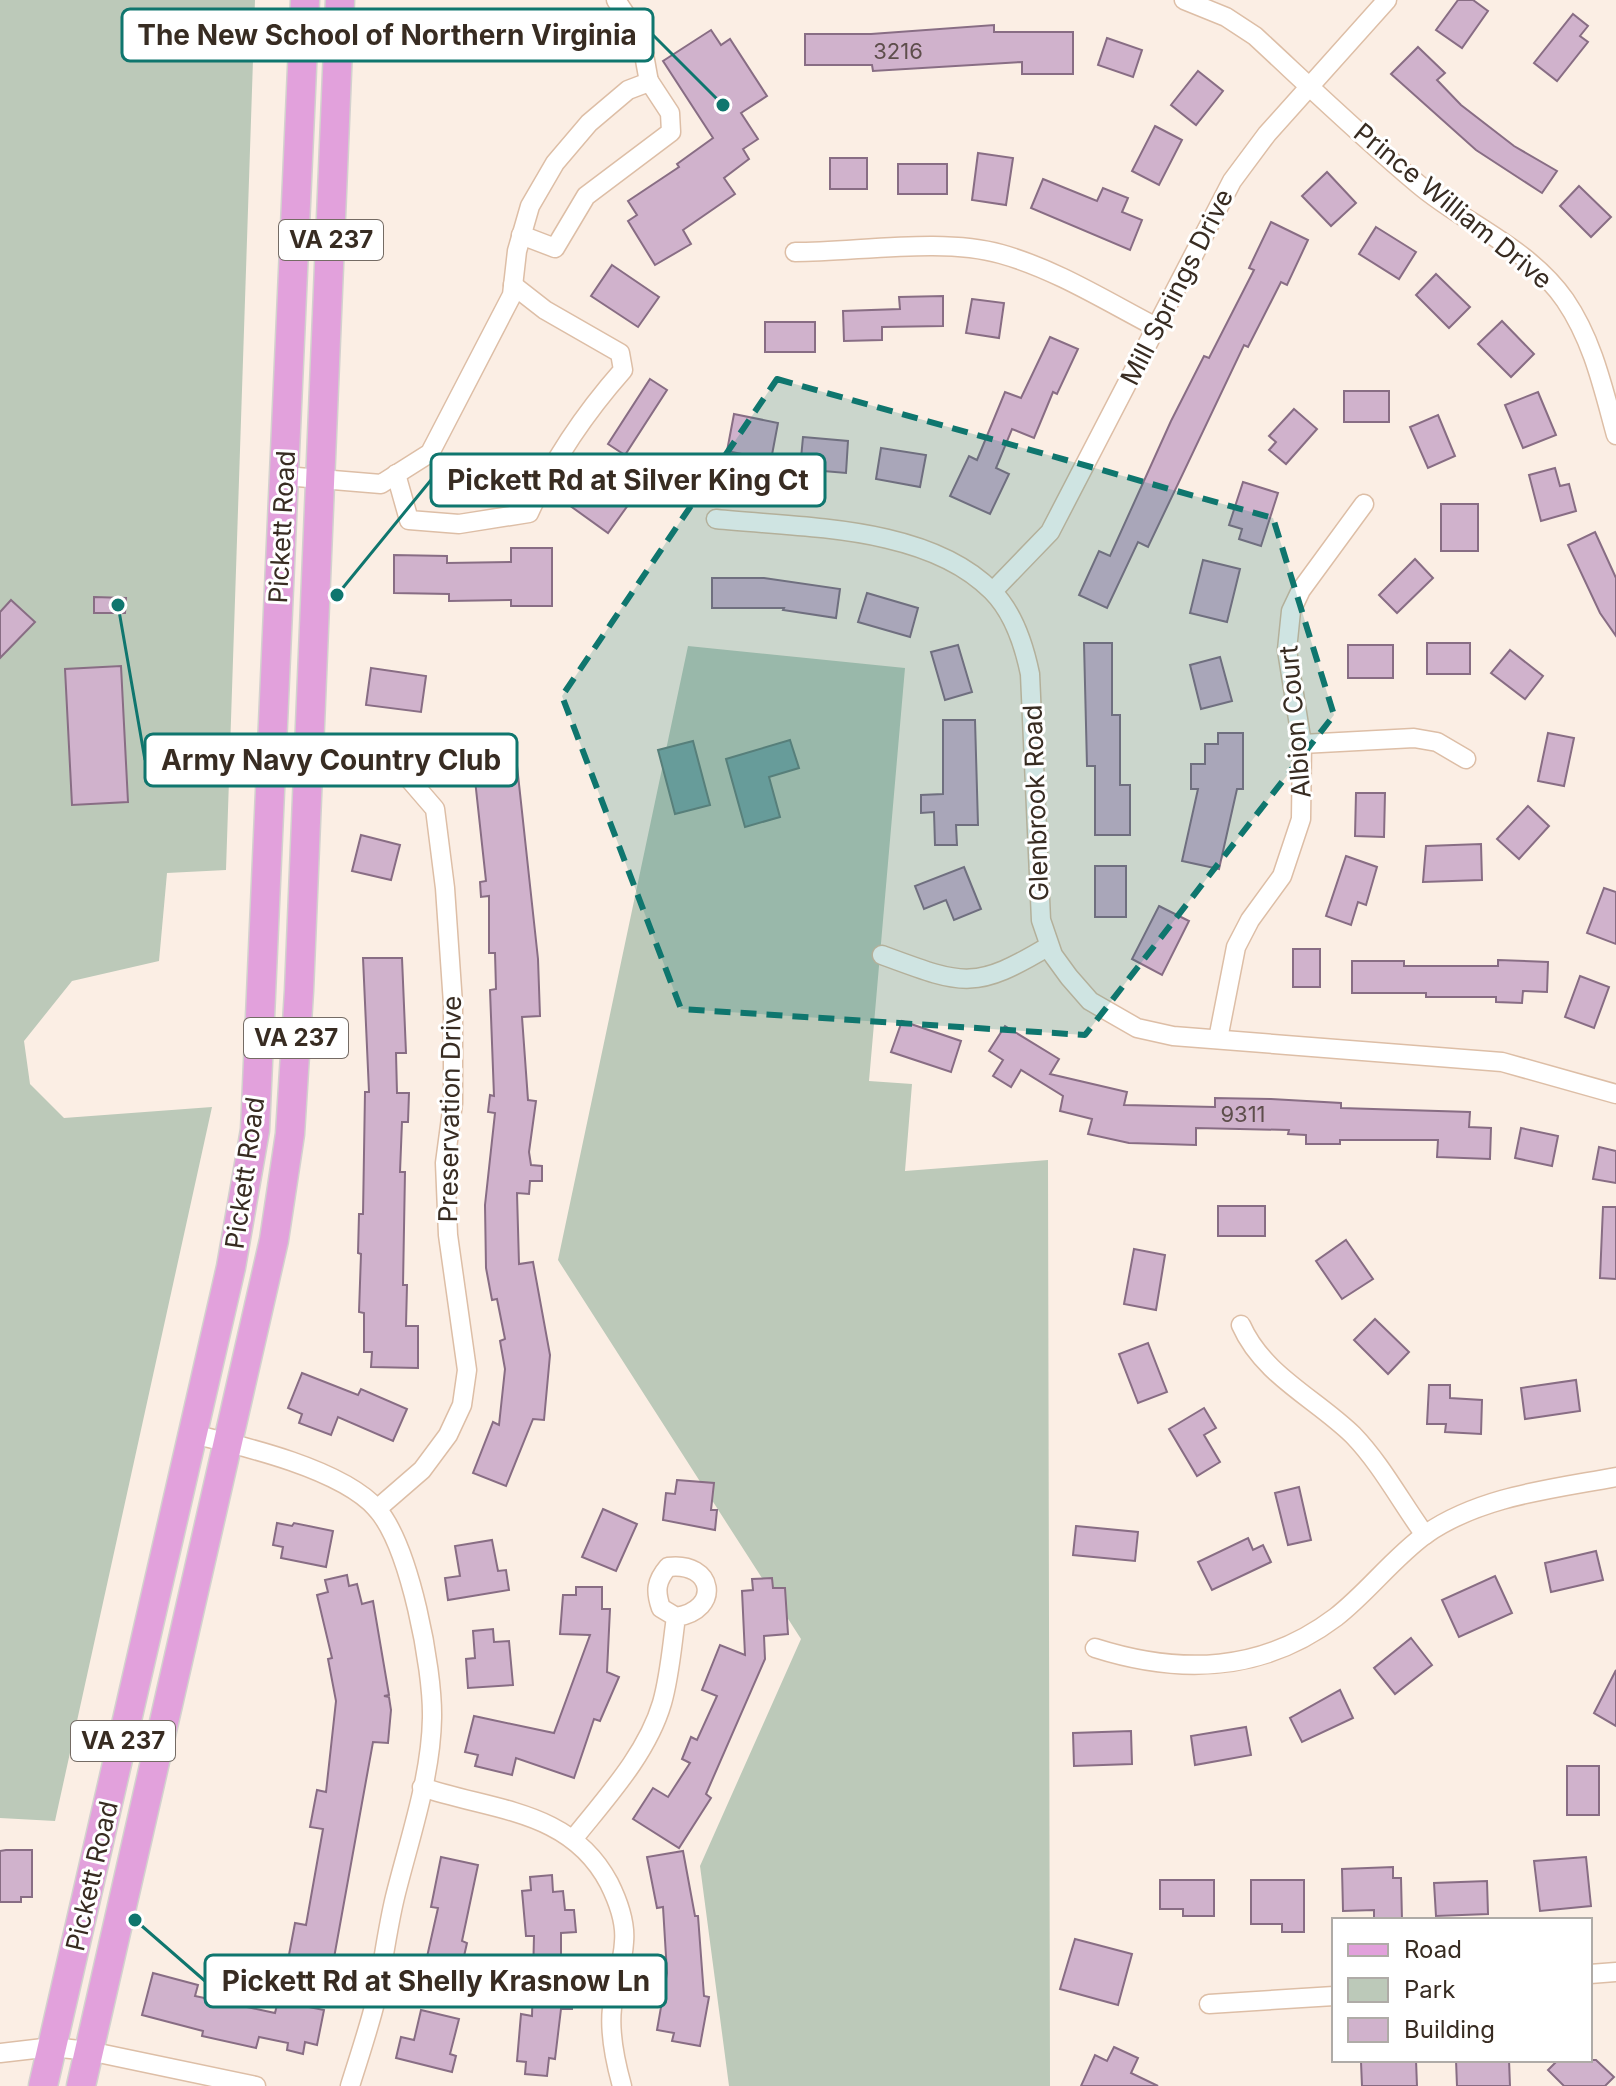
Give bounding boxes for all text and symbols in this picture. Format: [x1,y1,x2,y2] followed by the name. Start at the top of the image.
[122,9,653,61] callout: The New School of Northern Virginia
[137,18,637,52] text: The New School of Northern Virginia
[873,38,923,64] house number: 3216
[1348,116,1559,295] street label: Prince William Drive
[1114,184,1239,390] street label: Mill Springs Drive
[279,220,383,260] road number: VA 237
[262,450,301,604] street label: Pickett Road
[431,454,825,506] callout: Pickett Rd at Silver King Ct
[447,463,809,497] text: Pickett Rd at Silver King Ct
[1272,644,1317,800] street label: Albion Court
[1017,704,1054,902] street label: Glenbrook Road
[145,734,517,786] callout: Army Navy Country Club
[161,743,501,777] text: Army Navy Country Club
[432,995,467,1223] street label: Preservation Drive
[244,1018,348,1058] road number: VA 237
[219,1095,271,1251] street label: Pickett Road
[1220,1101,1266,1127] house number: 9311
[71,1721,175,1761] road number: VA 237
[59,1798,124,1954] street label: Pickett Road
[1332,1918,1592,2062] legend
[1404,1935,1462,1964] text: Road
[205,1955,666,2007] callout: Pickett Rd at Shelly Krasnow Ln
[222,1964,650,1998] text: Pickett Rd at Shelly Krasnow Ln
[1404,1975,1455,2004] text: Park
[1404,2015,1495,2044] text: Building

